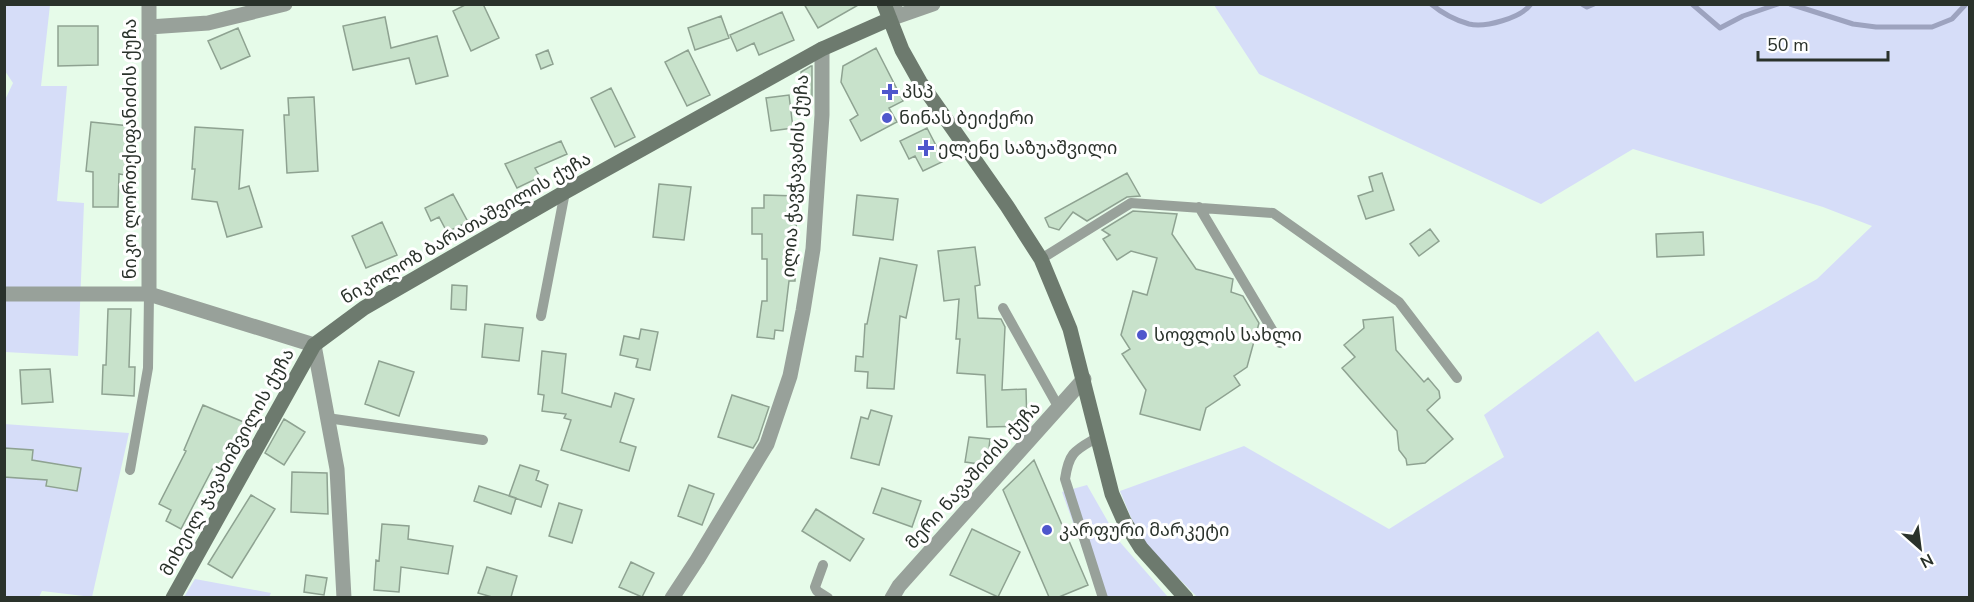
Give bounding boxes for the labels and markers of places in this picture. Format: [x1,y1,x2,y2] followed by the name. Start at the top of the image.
[902,80,934,104] place label: პსპ
[883,85,897,99] marker: პსპ
[899,106,1034,130] place label: ნინას ბეიქერი
[880,111,894,125] marker: ნინას ბეიქერი
[938,136,1117,160] place label: ელენე საზუაშვილი
[919,141,933,155] marker: ელენე საზუაშვილი
[1154,323,1302,347] place label: სოფლის სახლი
[1135,328,1149,342] marker: სოფლის სახლი
[1059,518,1229,542] place label: კარფური მარკეტი
[1040,523,1054,537] marker: კარფური მარკეტი

